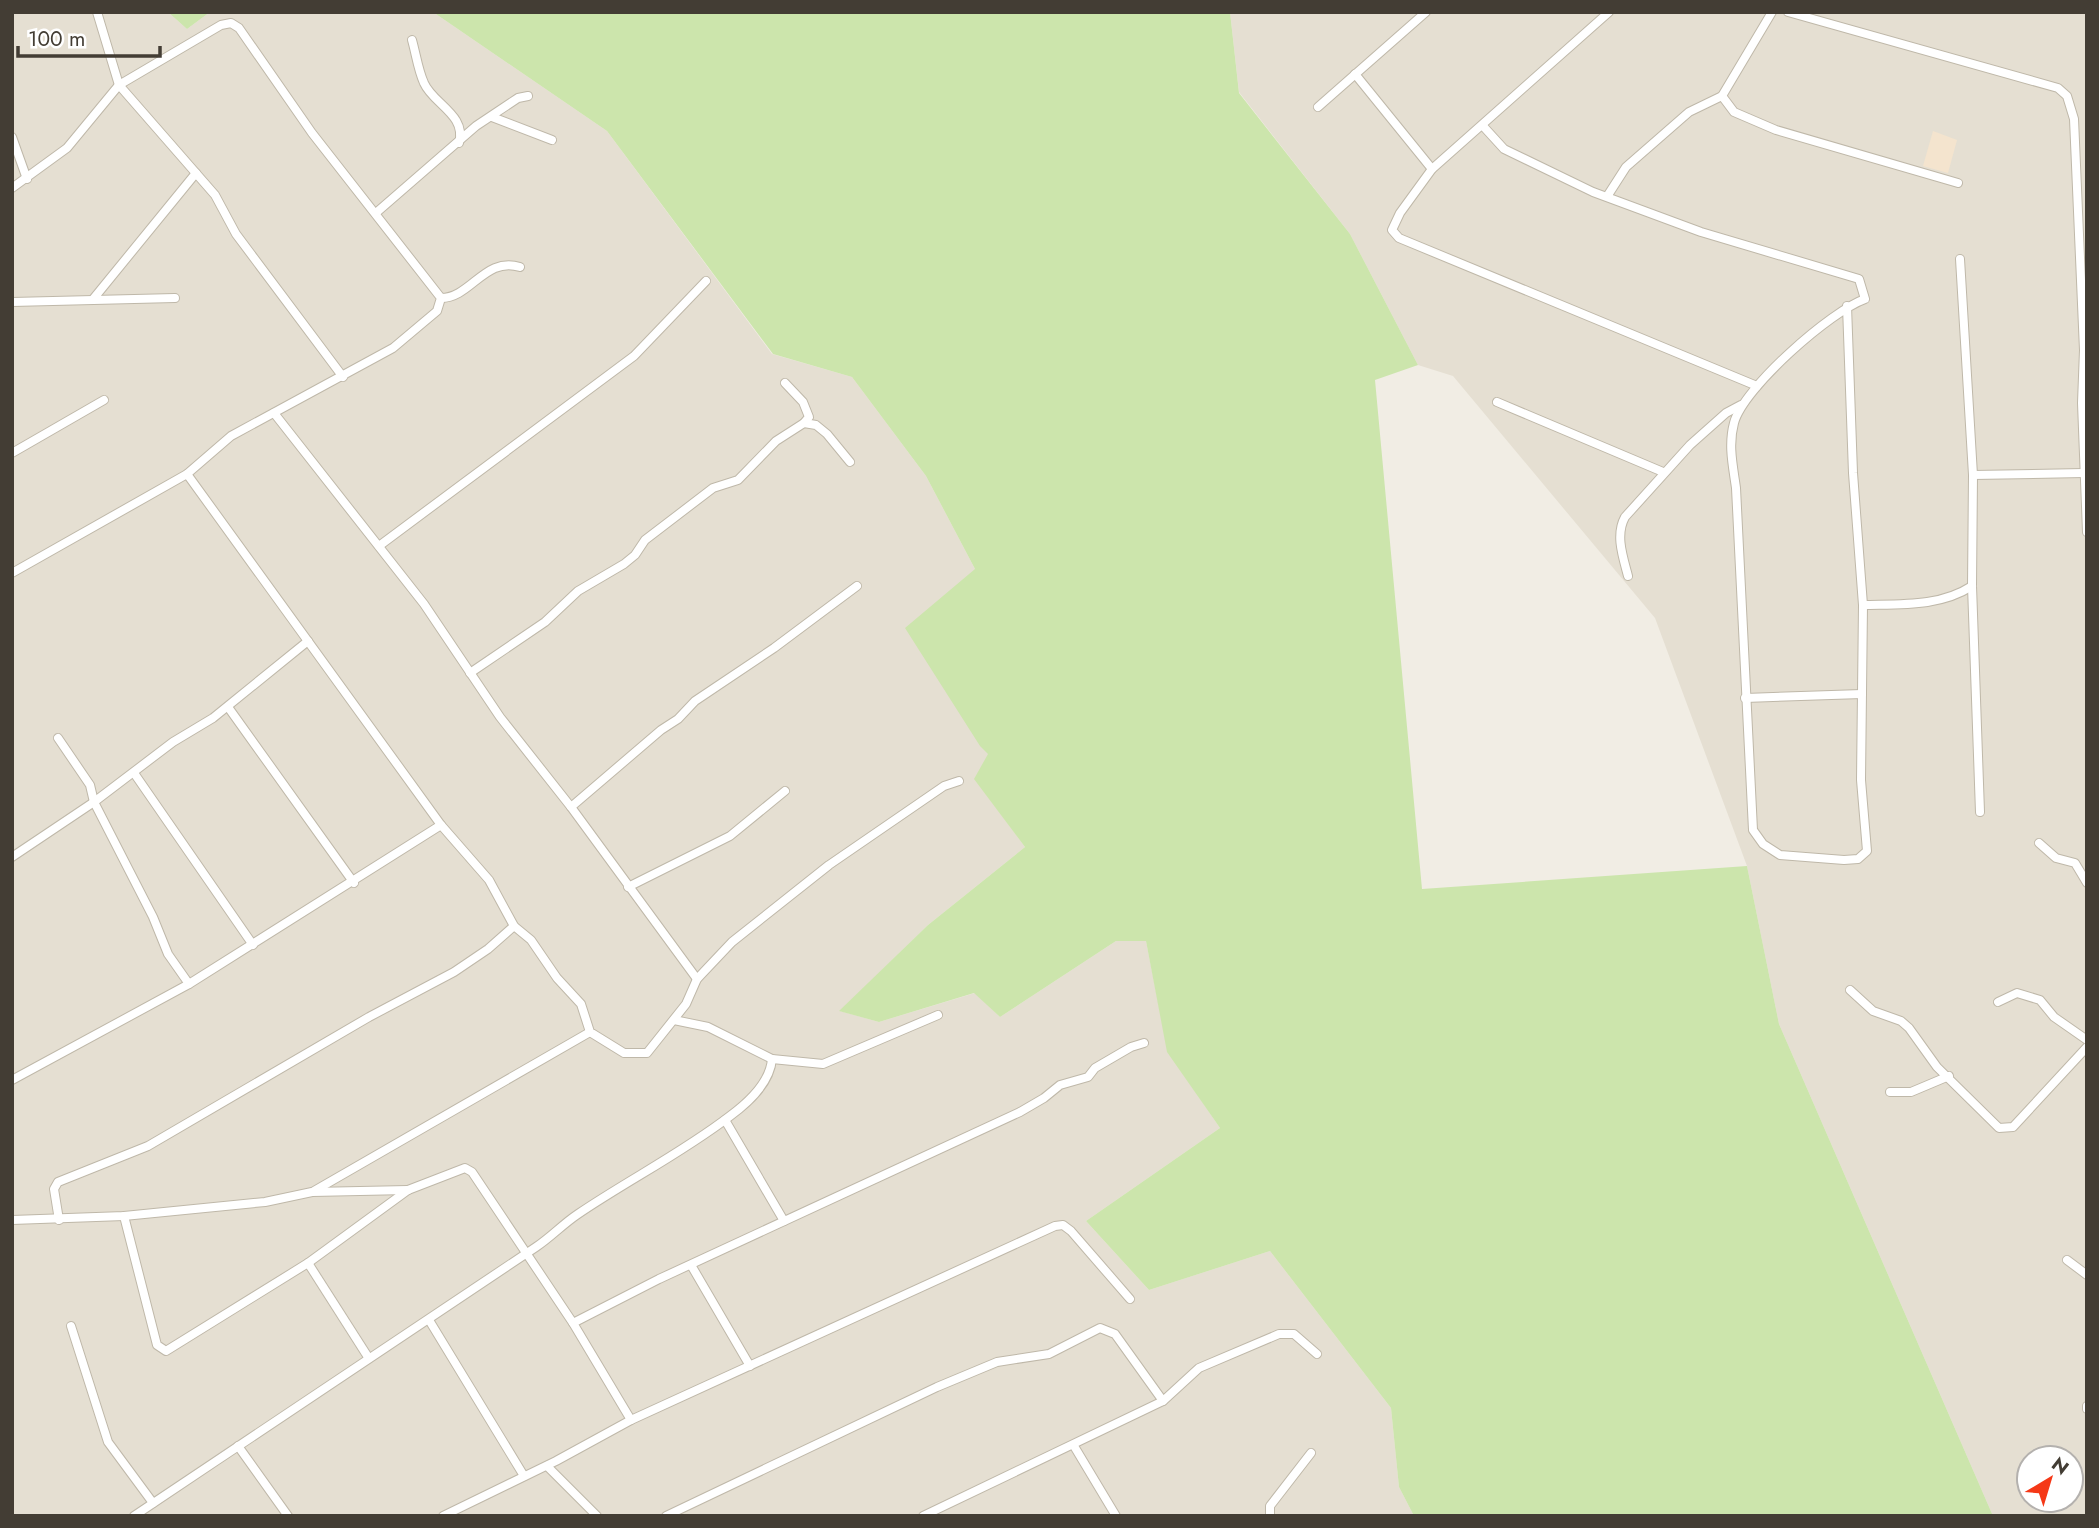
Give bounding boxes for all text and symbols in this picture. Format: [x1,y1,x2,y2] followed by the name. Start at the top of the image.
[18,14,159,58] scale bar
[28,24,85,54] text: 100 m
[2015,1444,2085,1514] north arrow
[2046,1451,2074,1481] text: N

